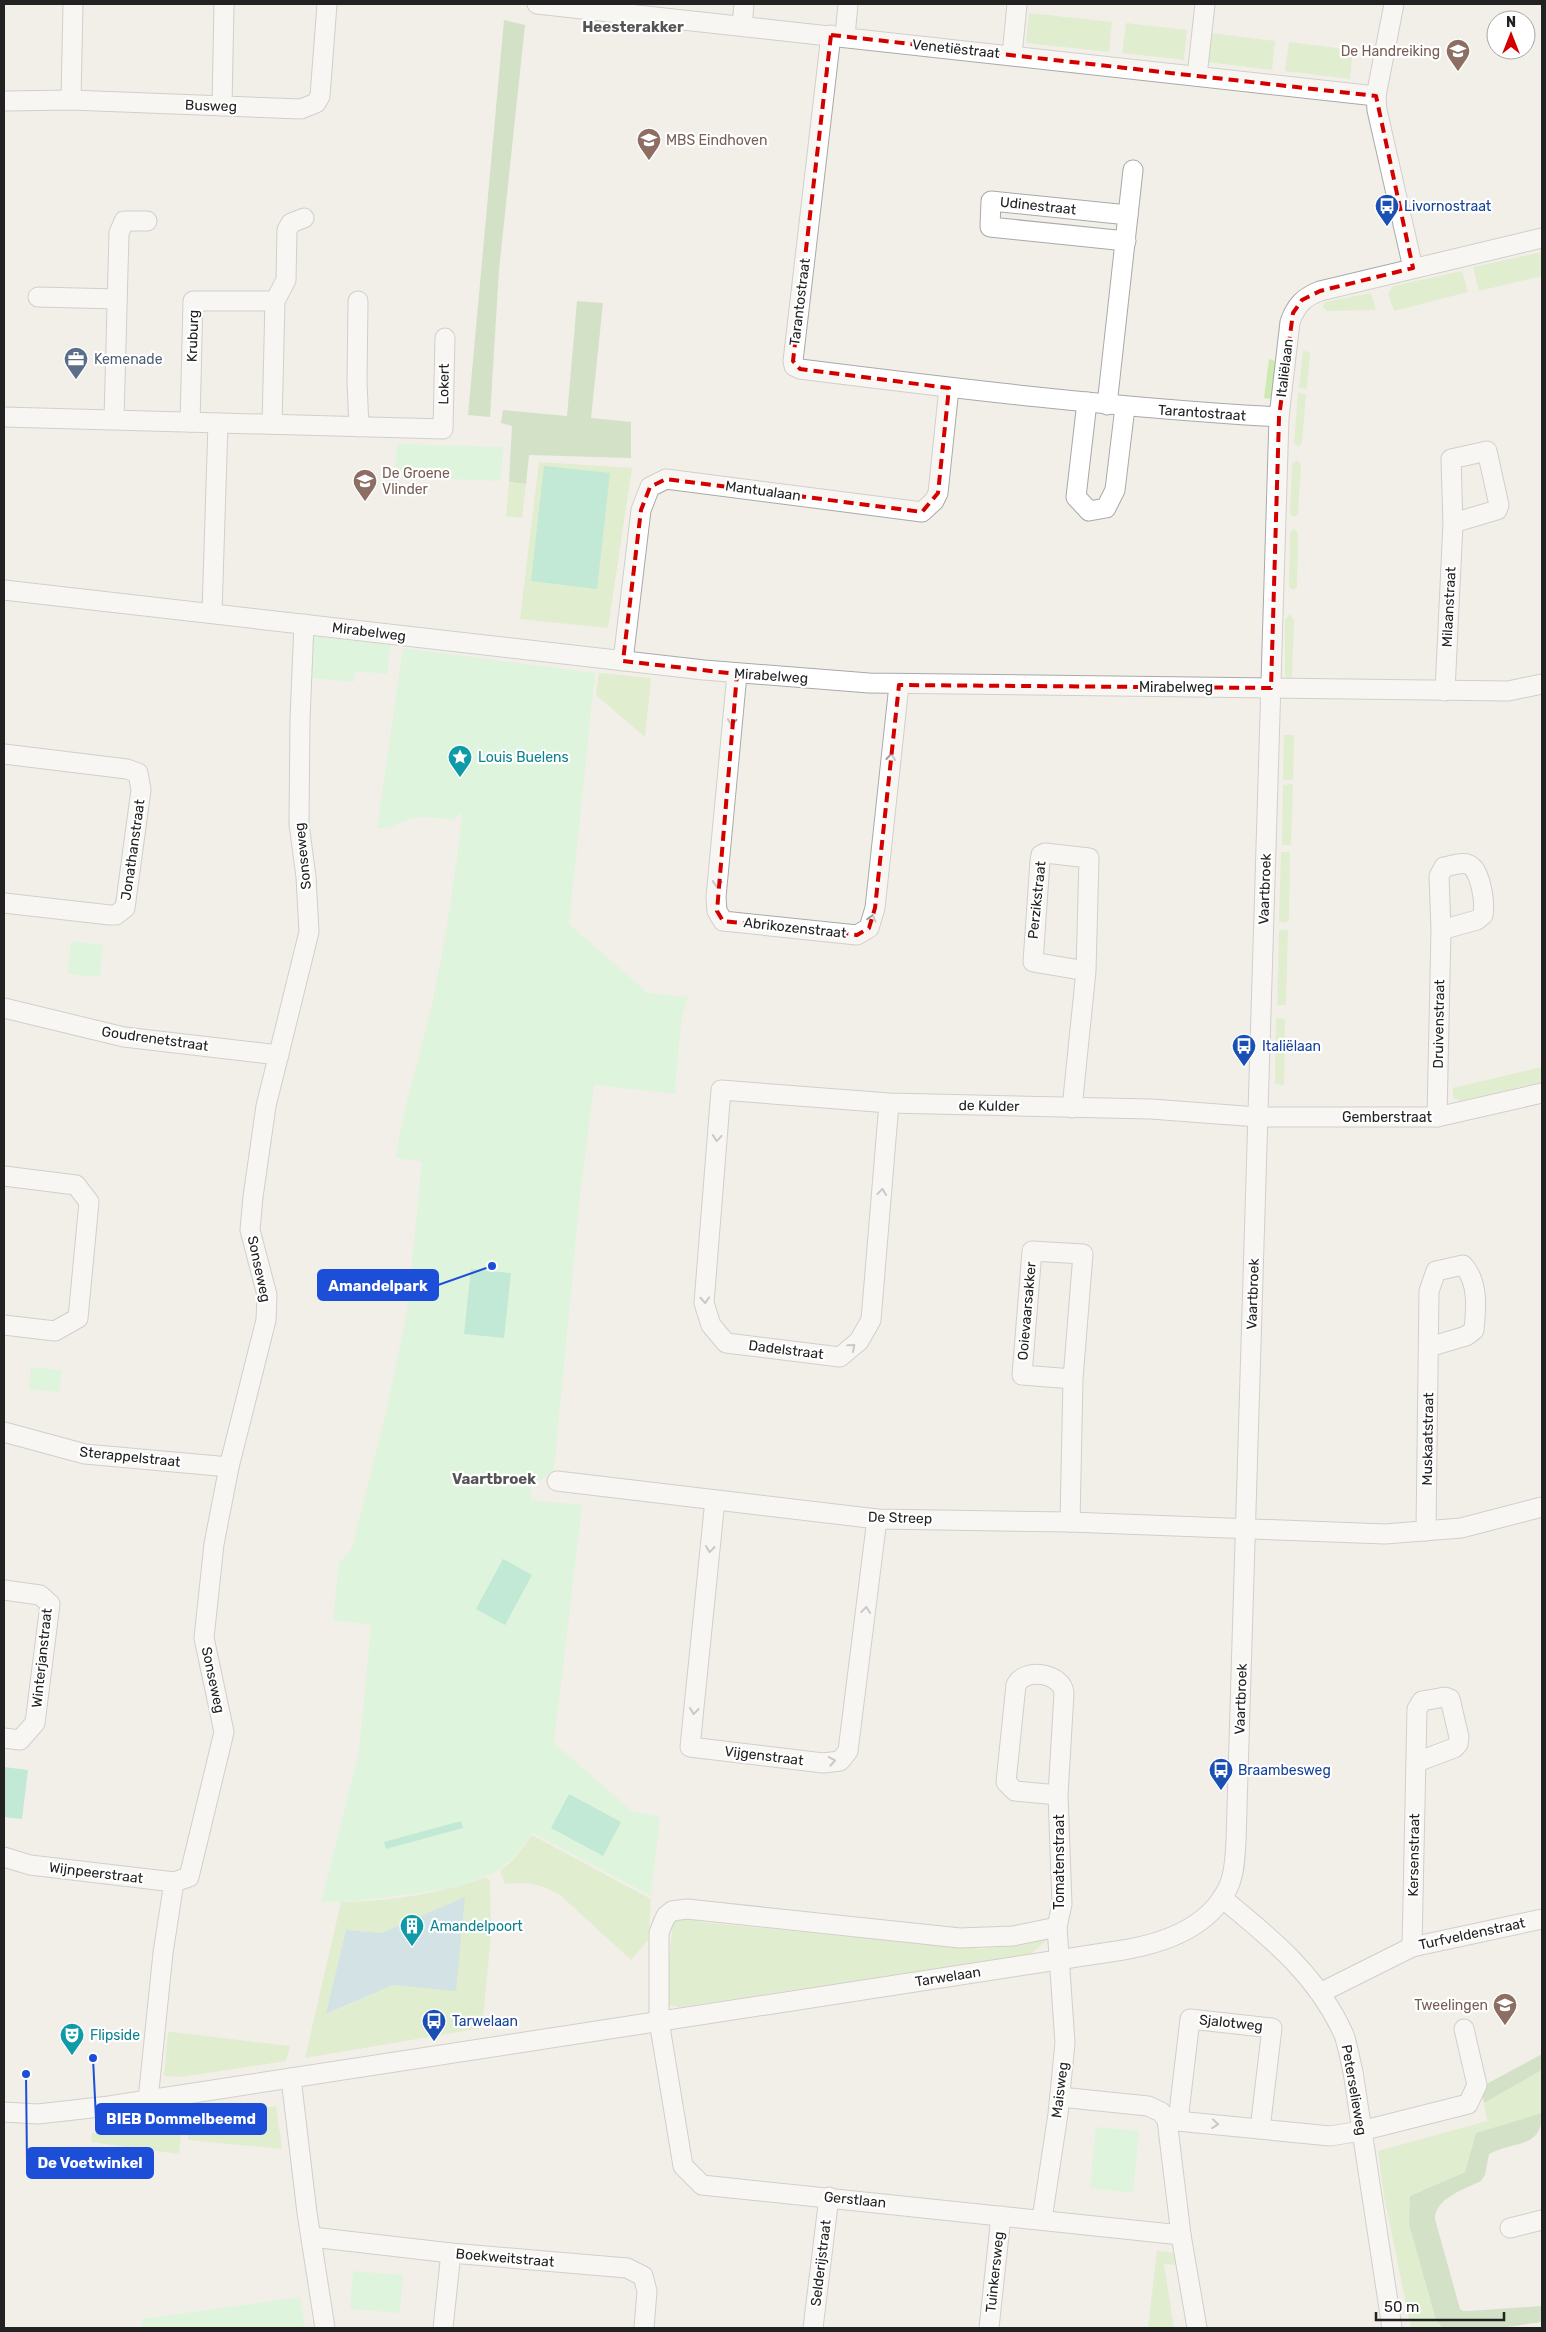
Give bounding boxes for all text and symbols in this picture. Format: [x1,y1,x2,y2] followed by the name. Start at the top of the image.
[1486,10,1536,60] north arrow
[1506,14,1516,31] text: N
[582,18,684,36] district label: Heesterakker
[911,36,1001,62] street label: Venetiëstraat
[1445,38,1471,72] school or university icon: De Handreiking
[1341,43,1440,60] place label: De Handreiking
[185,97,237,115] street label: Busweg
[636,127,662,161] school or university icon: MBS Eindhoven
[666,132,767,149] place label: MBS Eindhoven
[1374,193,1400,227] bus stop icon: Livornostraat
[999,194,1077,219] street label: Udinestraat
[1404,198,1492,215] place label: Livornostraat
[786,257,814,347] street label: Tarantostraat
[184,309,202,363] street label: Kruburg
[1273,338,1297,398] street label: Italiëlaan
[63,346,89,380] office icon: Kemenade
[94,351,163,368] place label: Kemenade
[435,363,453,405] street label: Lokert
[1157,401,1247,425] street label: Tarantostraat
[382,465,450,498] place label: De Groene Vlinder
[352,468,378,502] school or university icon: De Groene Vlinder
[724,477,802,505] street label: Mantualaan
[1438,566,1460,648] street label: Milaanstraat
[331,619,407,645] street label: Mirabelweg
[733,665,809,687] street label: Mirabelweg
[1139,679,1213,696] street label: Mirabelweg
[727,718,738,726] one-way arrow
[447,744,473,778] place icon: Louis Buelens
[478,749,569,766] place label: Louis Buelens
[885,752,896,760] one-way arrow
[117,798,149,902] street label: Jonathanstraat
[291,822,315,890] street label: Sonseweg
[1255,852,1275,925] street label: Vaartbroek
[1024,860,1050,940] street label: Perzikstraat
[712,880,723,888] one-way arrow
[743,914,848,942] street label: Abrikozenstraat
[866,914,876,923] one-way arrow
[1430,979,1448,1069] street label: Druivenstraat
[100,1023,210,1055] street label: Goudrenetstraat
[1231,1033,1257,1067] bus stop icon: Italiëlaan
[1262,1038,1321,1055] place label: Italiëlaan
[958,1097,1020,1115] street label: de Kulder
[1342,1109,1433,1126] street label: Gemberstraat
[712,1134,723,1142] one-way arrow
[876,1187,887,1195] one-way arrow
[244,1234,274,1304] street label: Sonseweg
[1243,1257,1263,1330] street label: Vaartbroek
[1014,1260,1040,1361] street label: Ooievaarsakker
[318,1270,438,1300] callout: Amandelpark
[328,1277,428,1295] text: Amandelpark
[699,1296,710,1304] one-way arrow
[747,1337,825,1363] street label: Dadelstraat
[846,1344,855,1353] one-way arrow
[1419,1392,1437,1486] street label: Muskaatstraat
[79,1443,182,1471] street label: Sterappelstraat
[452,1470,536,1488] district label: Vaartbroek
[868,1508,932,1528] street label: De Streep
[705,1545,716,1553] one-way arrow
[860,1605,871,1613] one-way arrow
[28,1607,56,1709] street label: Winterjanstraat
[198,1645,228,1715] street label: Sonseweg
[1231,1662,1251,1735] street label: Vaartbroek
[688,1707,699,1715] one-way arrow
[724,1743,805,1769] street label: Vijgenstraat
[828,1757,837,1767] one-way arrow
[1208,1757,1234,1791] bus stop icon: Braambesweg
[1238,1762,1331,1779] place label: Braambesweg
[1405,1813,1423,1897] street label: Kersenstraat
[1051,1814,1068,1910] street label: Tomatenstraat
[48,1859,145,1887] street label: Wijnpeerstraat
[399,1913,425,1947] building icon: Amandelpoort
[1417,1914,1527,1954] street label: Turfveldenstraat
[430,1918,523,1935] place label: Amandelpoort
[914,1963,982,1991] street label: Tarwelaan
[1492,1992,1518,2026] school or university icon: Tweelingen
[1414,1997,1488,2014] place label: Tweelingen
[421,2008,447,2042] bus stop icon: Tarwelaan
[1198,2011,1264,2035] street label: Sjalotweg
[452,2013,518,2030] place label: Tarwelaan
[59,2022,85,2056] theatre icon: Flipside
[90,2027,140,2044] place label: Flipside
[1338,2043,1370,2137] street label: Peterselieweg
[1048,2061,1072,2119] street label: Maisweg
[96,2104,266,2134] callout: BIEB Dommelbeemd
[106,2110,256,2128] text: BIEB Dommelbeemd
[1212,2119,1220,2130] one-way arrow
[27,2148,153,2178] callout: De Voetwinkel
[37,2154,143,2172] text: De Voetwinkel
[823,2188,887,2212] street label: Gerstlaan
[807,2218,835,2307] street label: Selderijstraat
[982,2231,1008,2313] street label: Tuinkersweg
[455,2245,555,2271] street label: Boekweitstraat
[1376,2290,1504,2322] scale bar
[1384,2298,1419,2316] text: 50 m

